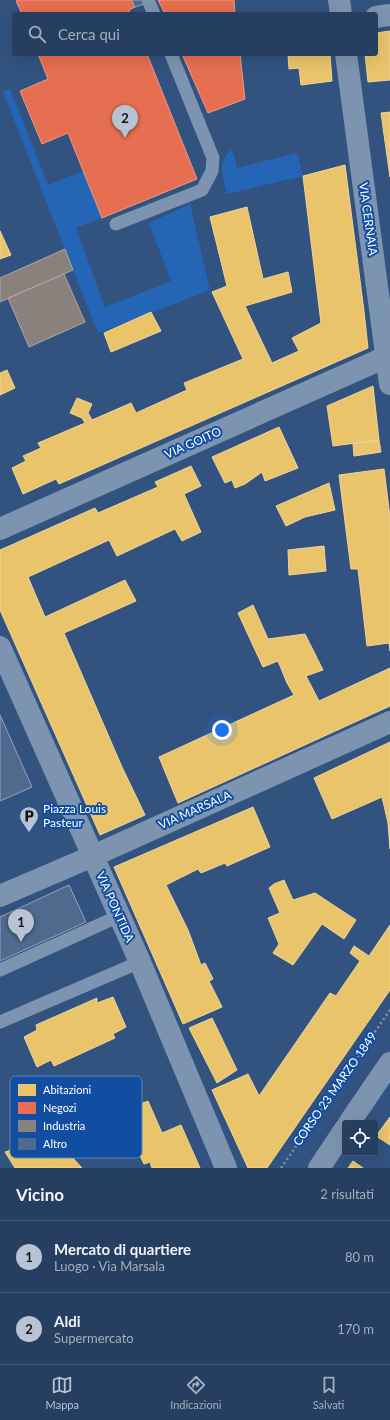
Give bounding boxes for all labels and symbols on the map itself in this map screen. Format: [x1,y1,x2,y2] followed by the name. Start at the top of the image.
[112,105,138,138] pin: 2
[356,181,381,257] street label: VIA CERNAIA
[162,423,224,462] street label: VIA GOITO
[212,720,232,740] your location
[156,787,234,832] street label: VIA MARSALA
[43,801,106,830] place label: Piazza Louis Pasteur
[18,805,40,833] parking icon: Piazza Louis Pasteur
[93,869,138,945] street label: VIA PONTIDA
[8,909,34,942] pin: 1
[290,1029,380,1149] street label: CORSO 23 MARZO 1849
[10,1076,142,1158] legend
[43,1083,92,1096] text: Abitazioni
[43,1101,77,1114] text: Negozi
[43,1119,85,1132] text: Industria
[43,1137,67,1150] text: Altro

